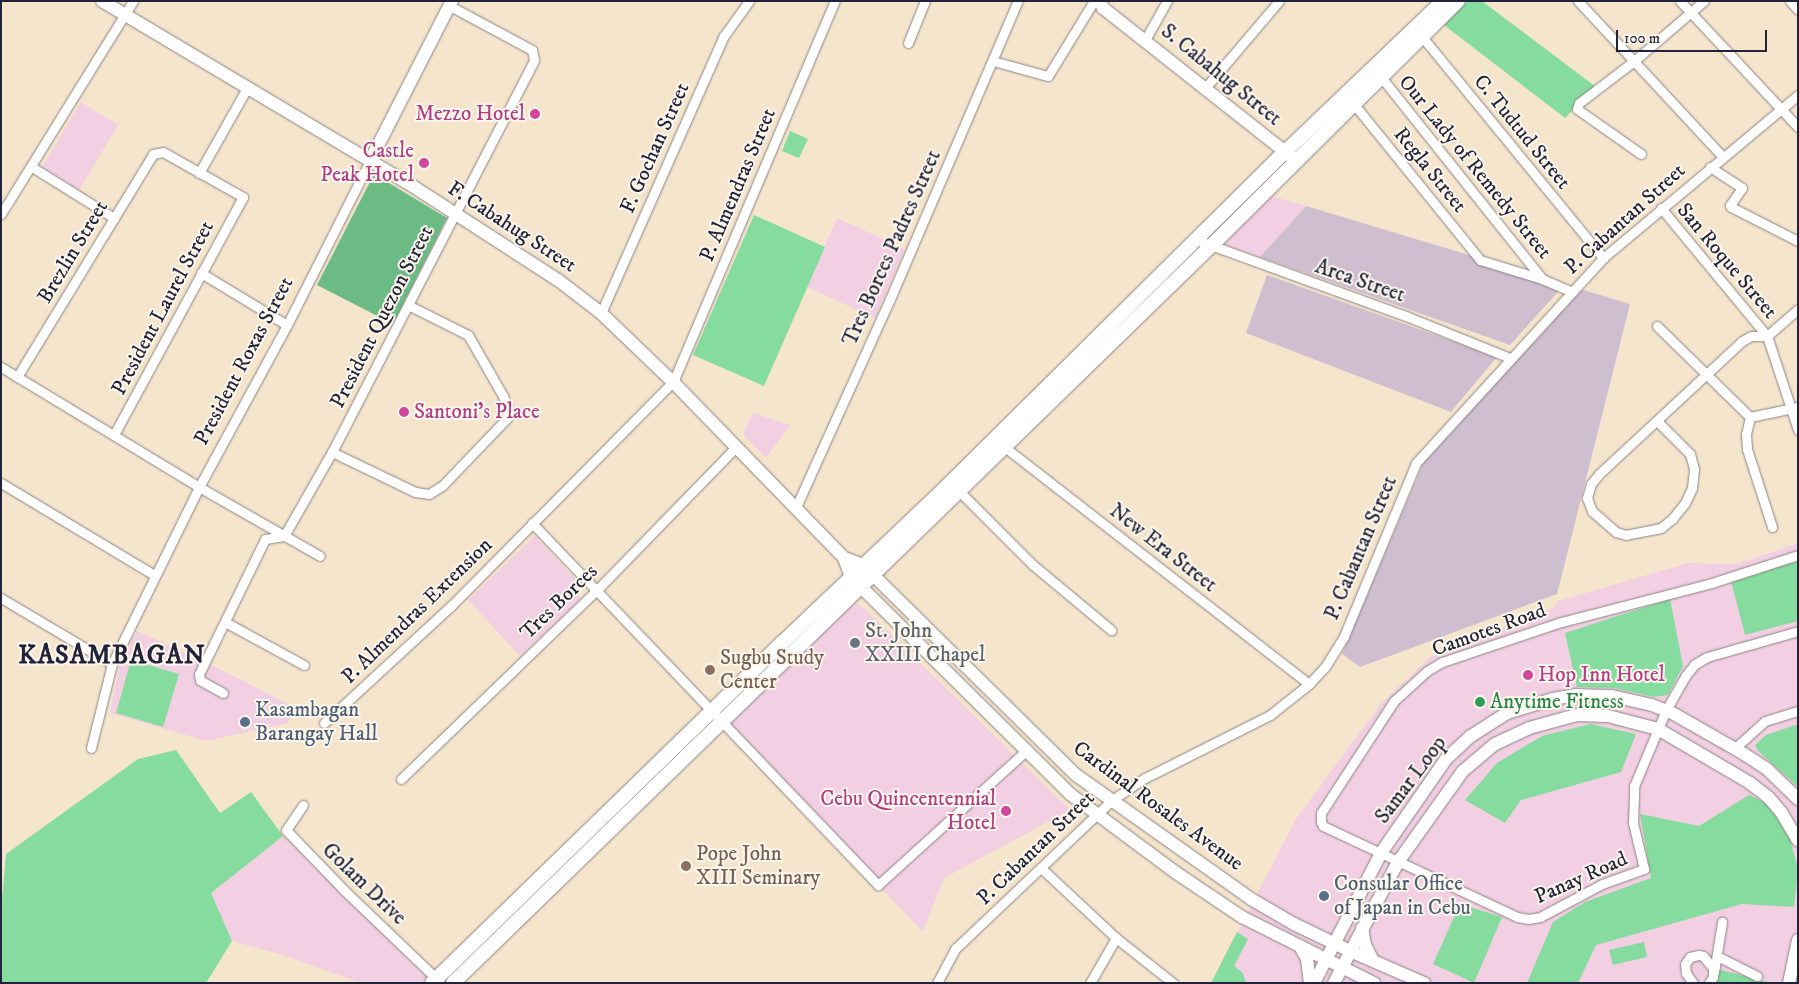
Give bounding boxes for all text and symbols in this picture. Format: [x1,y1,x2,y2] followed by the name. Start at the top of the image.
[1156,19,1286,131] street label: S. Cabahug Street
[1619,20,1770,52] scale bar
[1624,29,1660,48] text: 100 m
[1393,70,1557,264] street label: Our Lady of Remedy Street
[1468,70,1576,194] street label: C. Tudtud Street
[615,79,695,217] street label: F. Gochan Street
[415,101,525,127] place label: Mezzo Hotel
[694,105,782,265] street label: P. Almendras Street
[529,108,541,120] marker: Mezzo Hotel
[1388,122,1472,218] street label: Regla Street
[320,138,414,188] place label: Castle Peak Hotel
[837,146,947,350] street label: Tres Borces Padres Street
[418,157,430,169] marker: Castle Peak Hotel
[1559,158,1691,280] street label: P. Cabantan Street
[443,176,581,278] street label: F. Cabahug Street
[32,196,114,308] street label: Brezlin Street
[1671,198,1783,324] street label: San Roque Street
[106,217,220,399] street label: President Laurel Street
[325,222,439,412] street label: President Quezon Street
[1312,254,1408,308] street label: Arca Street
[189,273,299,449] street label: President Roxas Street
[414,399,540,425] place label: Santoni's Place
[398,406,410,418] marker: Santoni's Place
[1319,472,1403,624] street label: P. Cabantan Street
[1104,498,1222,598] street label: New Era Street
[337,533,497,689] street label: P. Almendras Extension
[515,559,603,645] street label: Tres Borces
[1429,598,1549,662] street label: Camotes Road
[865,618,985,668] place label: St. John XXIII Chapel
[849,637,861,649] marker: St. John XXIII Chapel
[17,640,207,672] district label: KASAMBAGAN
[720,645,824,695] place label: Sugbu Study Center
[1538,662,1665,688] place label: Hop Inn Hotel
[704,664,716,676] marker: Sugbu Study Center
[1522,669,1534,681] marker: Hop Inn Hotel
[1490,689,1624,715] place label: Anytime Fitness
[1474,696,1486,708] marker: Anytime Fitness
[255,697,378,747] place label: Kasambagan Barangay Hall
[239,716,251,728] marker: Kasambagan Barangay Hall
[1370,731,1452,829] street label: Samar Loop
[1068,736,1248,876] street label: Cardinal Rosales Avenue
[820,786,996,836] place label: Cebu Quincentennial Hotel
[972,786,1100,910] street label: P. Cabantan Street
[1000,805,1012,817] marker: Cebu Quincentennial Hotel
[317,838,411,930] street label: Golam Drive
[696,841,820,891] place label: Pope John XIII Seminary
[1531,846,1631,910] street label: Panay Road
[680,860,692,872] marker: Pope John XIII Seminary
[1334,871,1471,921] place label: Consular Office of Japan in Cebu
[1318,890,1330,902] marker: Consular Office of Japan in Cebu

